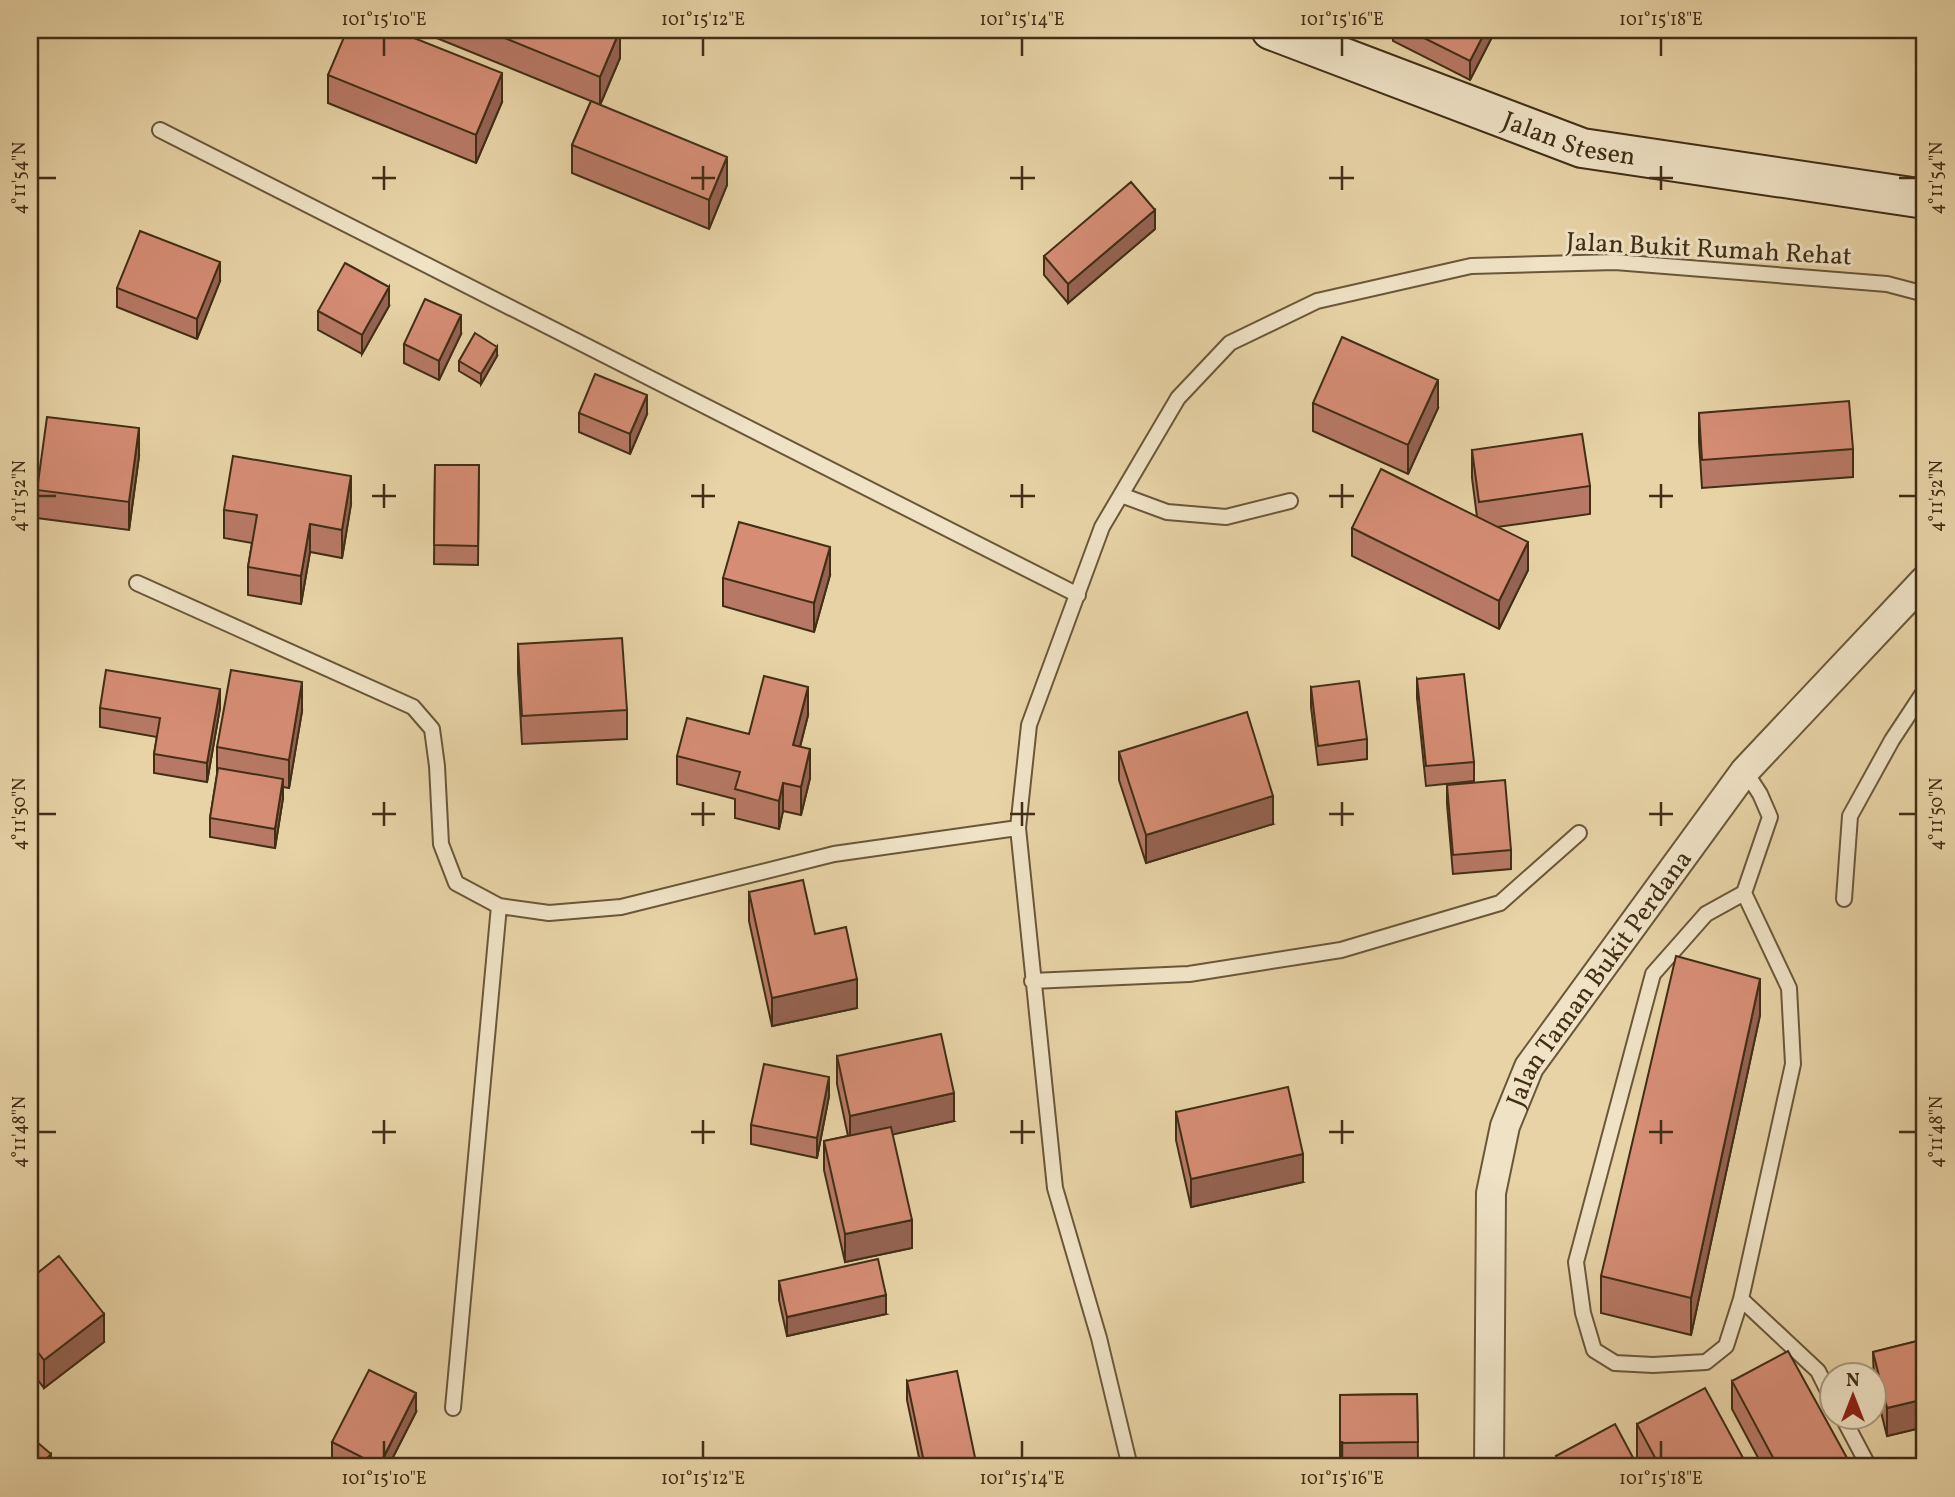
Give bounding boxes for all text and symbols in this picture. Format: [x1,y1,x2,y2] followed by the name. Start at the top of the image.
[341,8,427,33] text: 101°15'10"E
[661,8,745,33] text: 101°15'12"E
[980,8,1065,33] text: 101°15'14"E
[1300,8,1384,33] text: 101°15'16"E
[1619,8,1703,33] text: 101°15'18"E
[1497,103,1638,176] street label: Jalan Stesen
[8,142,33,214] text: 4°11'54"N
[1925,142,1950,214] text: 4°11'54"N
[1565,225,1853,275] street label: Jalan Bukit Rumah Rehat
[8,460,33,532] text: 4°11'52"N
[1925,460,1950,532] text: 4°11'52"N
[8,778,33,850] text: 4°11'50"N
[1925,778,1950,850] text: 4°11'50"N
[1499,843,1701,1113] street label: Jalan Taman Bukit Perdana
[8,1096,33,1168] text: 4°11'48"N
[1925,1096,1950,1168] text: 4°11'48"N
[1818,1360,1888,1430] north arrow
[1846,1368,1860,1394] text: N
[341,1467,427,1492] text: 101°15'10"E
[661,1467,745,1492] text: 101°15'12"E
[980,1467,1065,1492] text: 101°15'14"E
[1300,1467,1384,1492] text: 101°15'16"E
[1619,1467,1703,1492] text: 101°15'18"E

